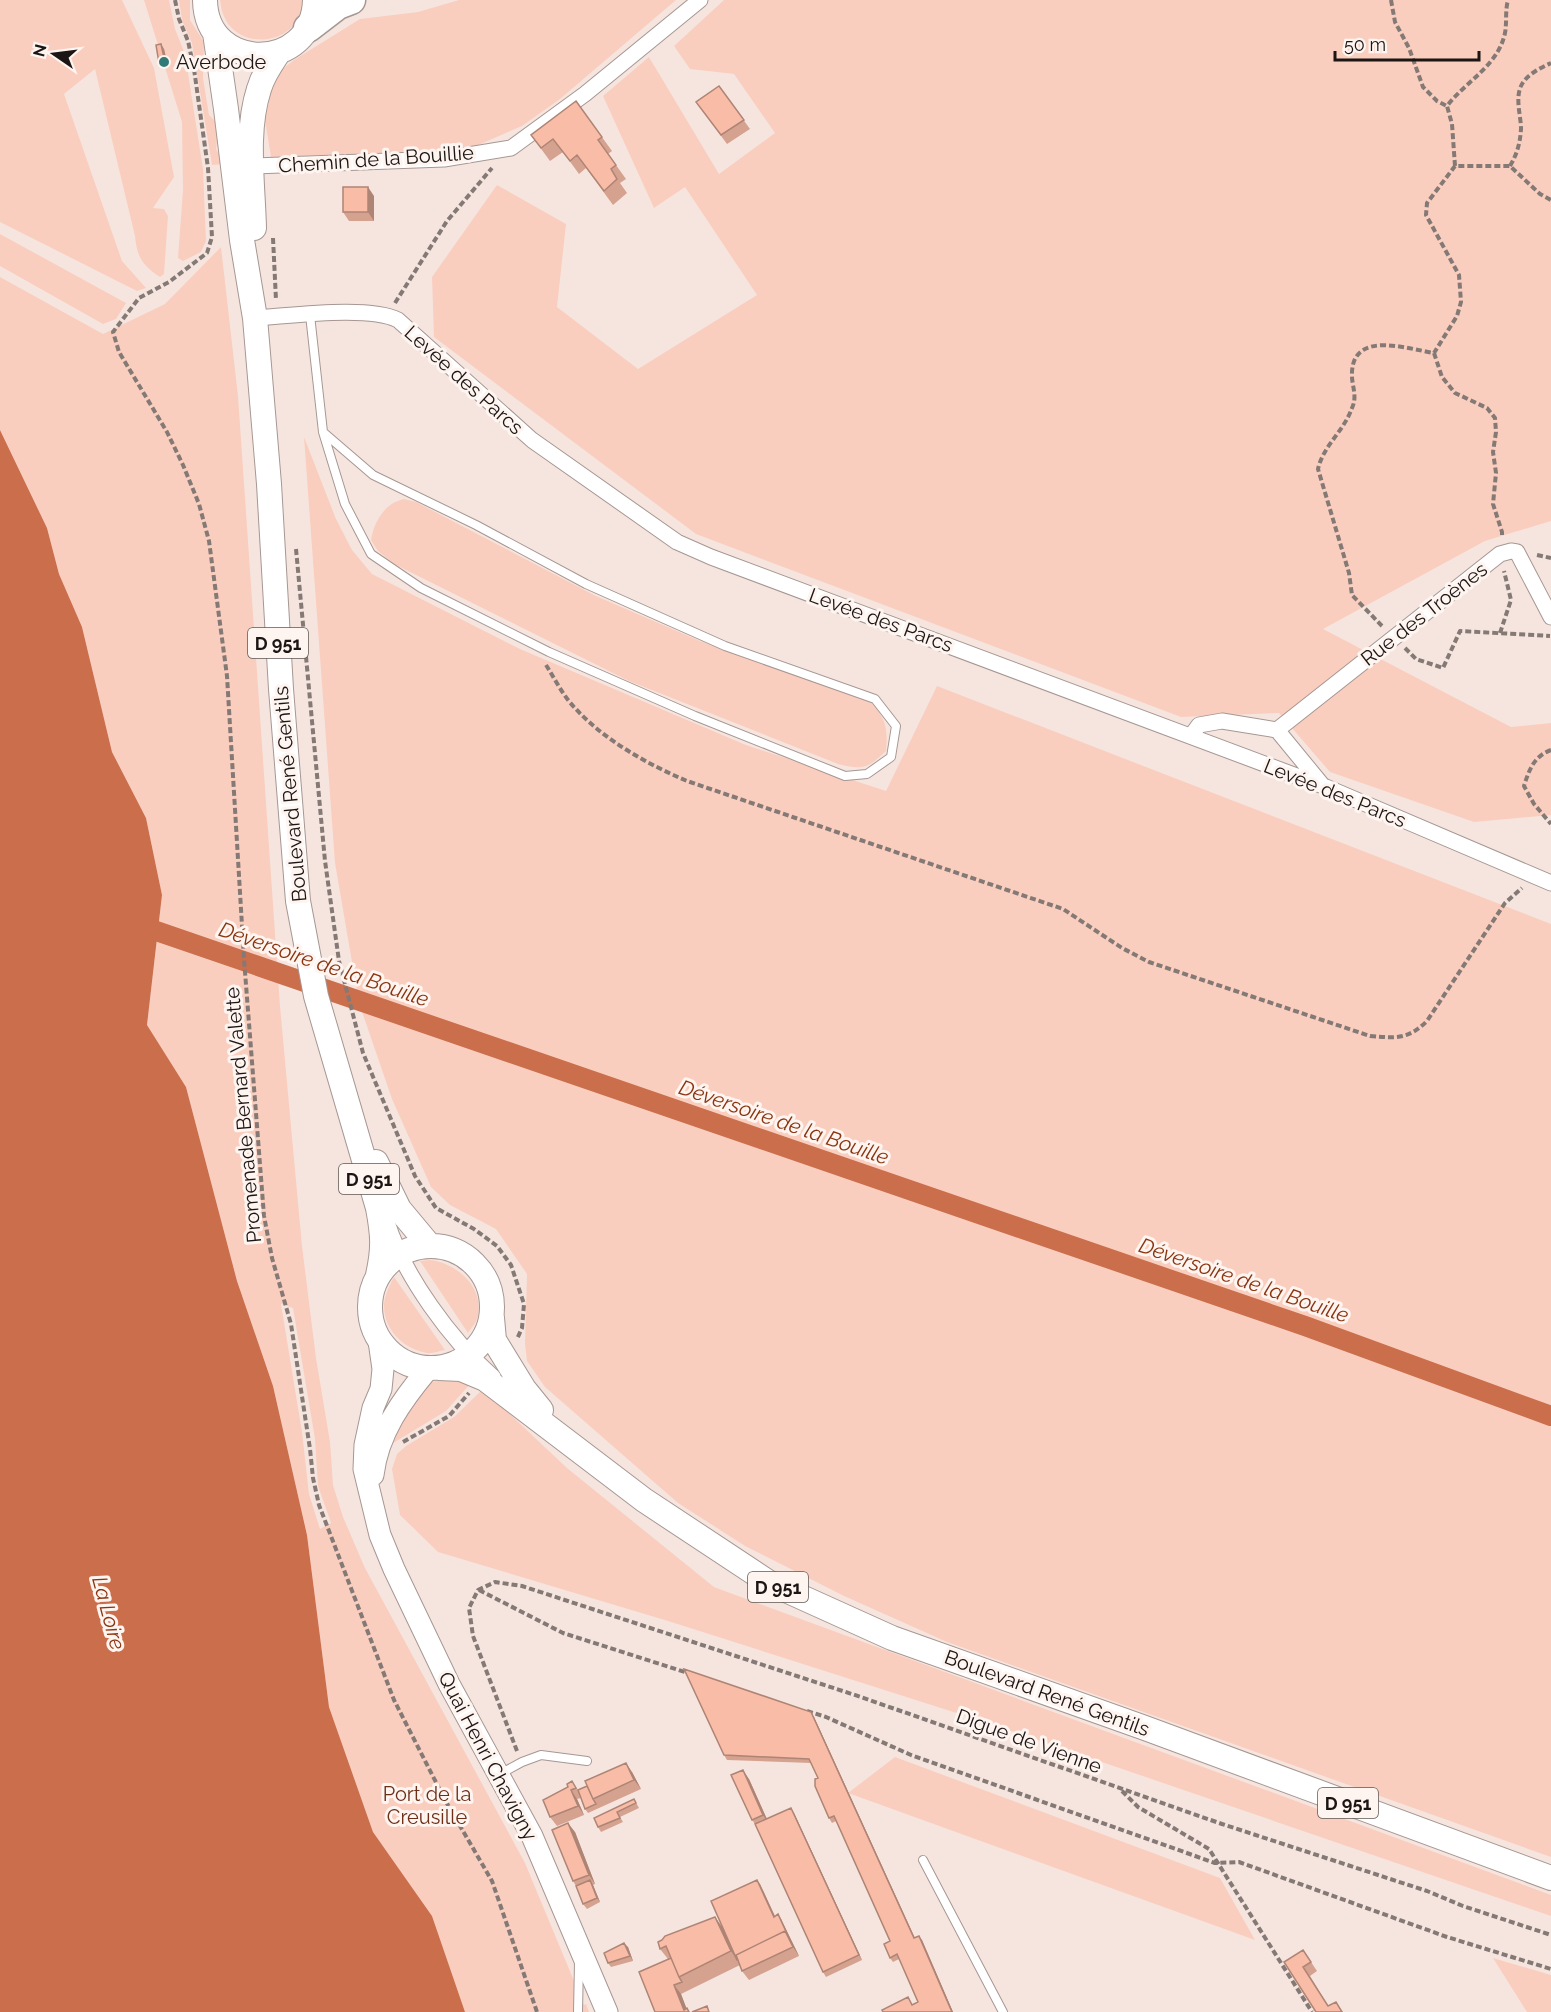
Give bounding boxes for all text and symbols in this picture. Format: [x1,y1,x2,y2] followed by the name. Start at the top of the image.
[24,24,84,84] north arrow
[1335,24,1479,62] scale bar
[1344,34,1386,55] text: 50 m
[29,42,51,59] text: N
[176,50,267,74] place label: Averbode
[157,55,171,69] marker: Averbode
[278,140,475,178] street label: Chemin de la Bouillie
[400,320,528,440] street label: Levée des Parcs
[1356,557,1492,671] street label: Rue des Troènes
[806,583,956,657] street label: Levée des Parcs
[248,628,308,658] road number: D 951
[269,685,311,903] street label: Boulevard René Gentils
[1260,754,1410,832] street label: Levée des Parcs
[216,916,432,1012] water label: Déversoire de la Bouille
[220,986,266,1244] street label: Promenade Bernard Valette
[676,1074,892,1170] water label: Déversoire de la Bouille
[339,1164,399,1194] road number: D 951
[1136,1232,1352,1328] water label: Déversoire de la Bouille
[748,1572,808,1602] road number: D 951
[87,1574,131,1652] water label: La Loire
[941,1645,1153,1741] street label: Boulevard René Gentils
[433,1668,543,1844] street label: Quai Henri Chavigny
[953,1704,1105,1779] street label: Digue de Vienne
[383,1782,471,1829] park label: Port de la Creusille
[1318,1788,1378,1818] road number: D 951

